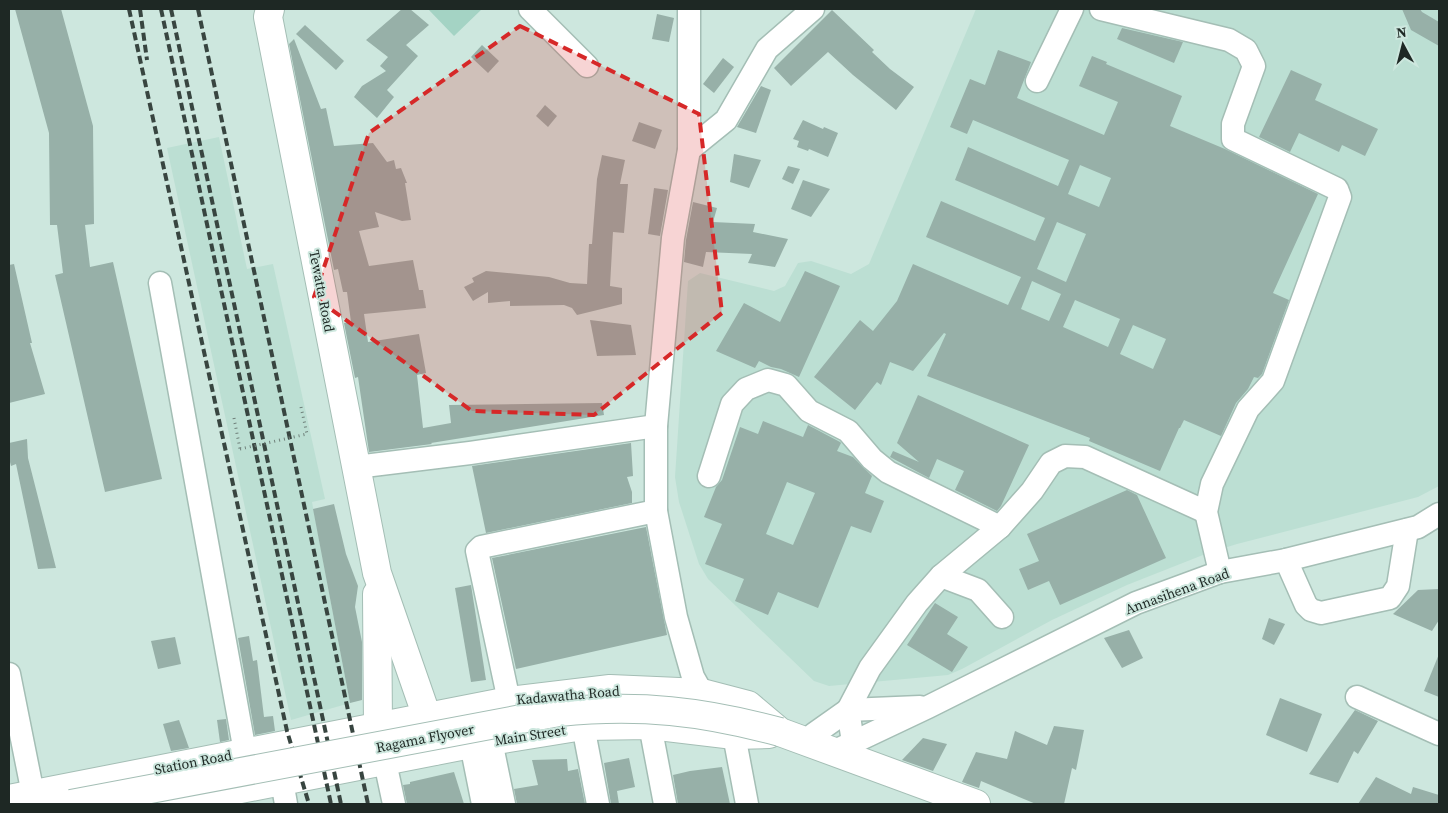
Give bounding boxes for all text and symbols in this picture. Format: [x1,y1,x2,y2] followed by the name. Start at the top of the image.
[1378,20,1428,70] north arrow
[1395,22,1408,43] text: N
[304,248,340,334] street label: Tewatta Road
[1122,563,1232,619] street label: Annasihena Road
[515,681,621,709] street label: Kadawatha Road
[374,719,476,757] street label: Ragama Flyover
[493,719,567,750] street label: Main Street
[153,745,234,779] street label: Station Road

